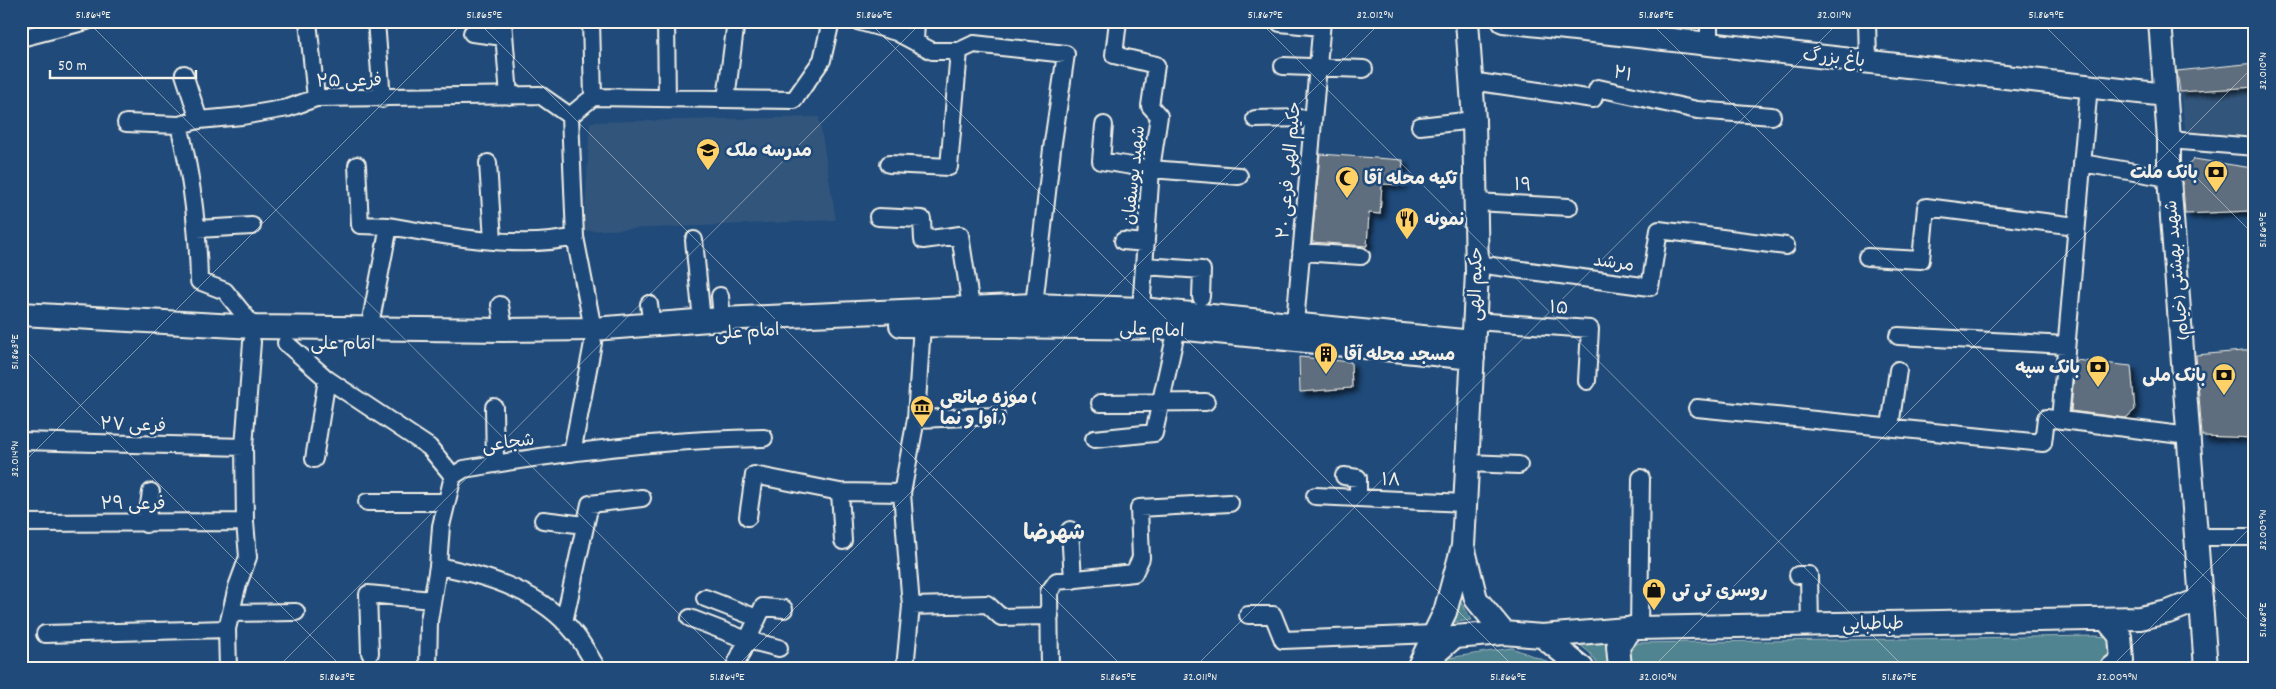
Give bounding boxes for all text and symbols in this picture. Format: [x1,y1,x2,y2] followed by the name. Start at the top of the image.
[75,7,111,24] text: 51.864°E
[466,7,502,24] text: 51.865°E
[856,7,893,24] text: 51.866°E
[1248,7,1283,24] text: 51.867°E
[1357,7,1393,24] text: 32.012°N
[1639,7,1674,24] text: 51.868°E
[1817,7,1851,24] text: 32.011°N
[2028,7,2064,24] text: 51.869°E
[1801,44,1866,75] street label: باغ بزرگ
[50,48,196,80] scale bar
[2255,52,2272,90] text: 32.010°N
[58,56,87,78] text: 50 m
[1611,61,1634,90] street label: ۲۱
[316,69,382,96] street label: فرعی ۲۵
[1272,101,1309,240] street label: حکیم الهی فرعی ۲۰
[1118,124,1153,226] street label: شهید یوسفیان
[695,137,721,171] school or university icon: مدرسه ملک
[726,140,812,165] place label: مدرسه ملک
[2203,159,2229,193] bank icon: بانک ملت
[2130,162,2198,187] place label: بانک ملت
[1334,165,1360,199] mosque icon: تکیه محله آقا
[1364,168,1458,193] place label: تکیه محله آقا
[1513,174,1532,199] street label: ۱۹
[2160,199,2197,341] street label: شهید بهشتی (خیام)
[1394,206,1420,240] restaurant icon: نمونه
[1424,209,1466,234] place label: نمونه
[2255,212,2272,248] text: 51.869°E
[1464,247,1491,321] street label: حکیم الهی
[1592,249,1636,280] street label: مرشد
[1548,296,1569,323] street label: ۱۵
[1119,318,1185,345] street label: امام علی
[714,319,781,348] street label: امام علی
[310,333,376,358] street label: امام علی
[7,334,24,370] text: 51.863°E
[1313,341,1339,375] building icon: مسجد محله آقا
[1344,344,1455,369] place label: مسجد محله آقا
[2085,354,2111,388] bank icon: بانک سپه
[2015,357,2080,382] place label: بانک سپه
[2211,362,2237,396] bank icon: بانک ملی
[2142,365,2206,390] place label: بانک ملی
[940,387,1037,433] place label: موزه صانعی ( آوا و نما )
[909,394,935,428] museum icon: موزه صانعی ( آوا و نما )
[99,413,166,440] street label: فرعی ۲۷
[480,428,536,461] street label: شجاعی
[7,441,24,477] text: 32.014°N
[1381,469,1401,494] street label: ۱۸
[101,493,165,518] street label: فرعی ۲۹
[2255,509,2272,550] text: 32.009°N
[1023,519,1085,550] district label: شهرضا
[1641,577,1667,611] shop icon: روسری تی تی
[1672,580,1768,605] place label: روسری تی تی
[2255,602,2272,637] text: 51.868°E
[1842,612,1904,639] street label: طباطبایی
[319,669,355,686] text: 51.863°E
[709,669,745,686] text: 51.864°E
[1100,669,1136,686] text: 51.865°E
[1183,669,1217,686] text: 32.011°N
[1490,669,1527,686] text: 51.866°E
[1639,669,1677,686] text: 32.010°N
[1882,669,1917,686] text: 51.867°E
[2097,669,2138,686] text: 32.009°N

